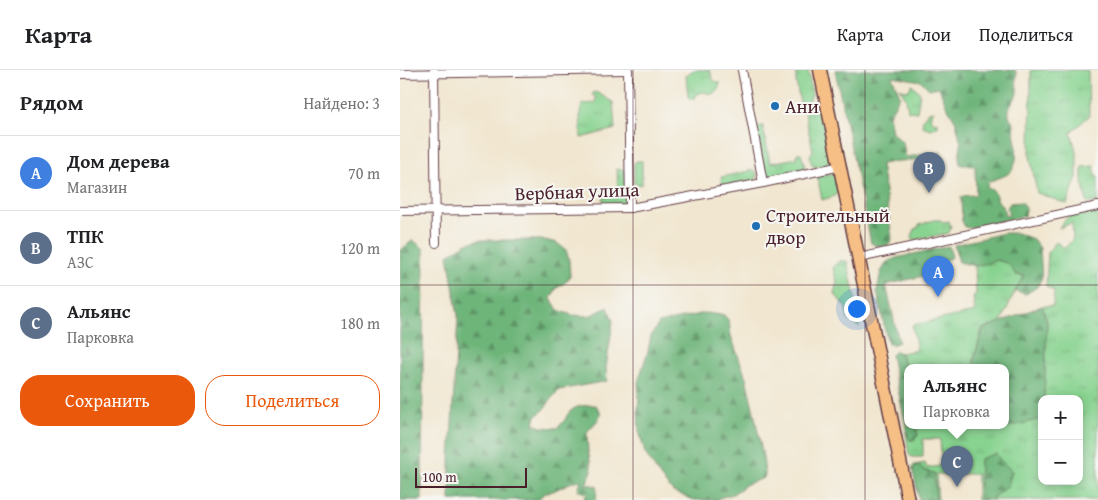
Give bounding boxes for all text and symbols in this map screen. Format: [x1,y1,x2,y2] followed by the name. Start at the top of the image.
[25,17,92,52] text: Карта
[837,21,884,48] text: Карта
[912,21,951,48] text: Слои
[979,21,1073,48] text: Поделиться
[20,87,83,118] text: Рядом
[303,91,380,115] text: Найдено: 3
[785,92,819,120] place label: Ани
[769,100,781,112] marker: Ани
[67,147,170,175] text: Дом дерева
[913,152,945,193] pin: B
[31,161,41,185] text: A
[348,161,380,185] text: 70 m
[67,175,127,199] text: Магазин
[514,175,640,207] street label: Вербная улица
[766,201,890,251] place label: Строительный двор
[750,220,762,232] marker: Строительный двор
[67,222,104,250] text: ТПК
[31,236,41,260] text: B
[340,236,380,260] text: 120 m
[67,250,94,274] text: АЗС
[922,256,954,297] pin: A
[844,296,870,322] your location
[67,297,131,325] text: Альянс
[31,311,41,335] text: C
[340,311,380,335] text: 180 m
[67,325,134,349] text: Парковка
[904,364,1009,429] popup
[923,371,987,399] text: Альянс
[20,375,195,426] button: Сохранить
[205,375,380,426] button: Поделиться
[1038,395,1083,485] map controls
[1038,395,1083,440] button: +
[923,399,990,423] text: Парковка
[1038,440,1083,485] button: −
[941,446,973,487] pin: C
[415,465,528,488] scale bar
[422,467,457,487] text: 100 m

